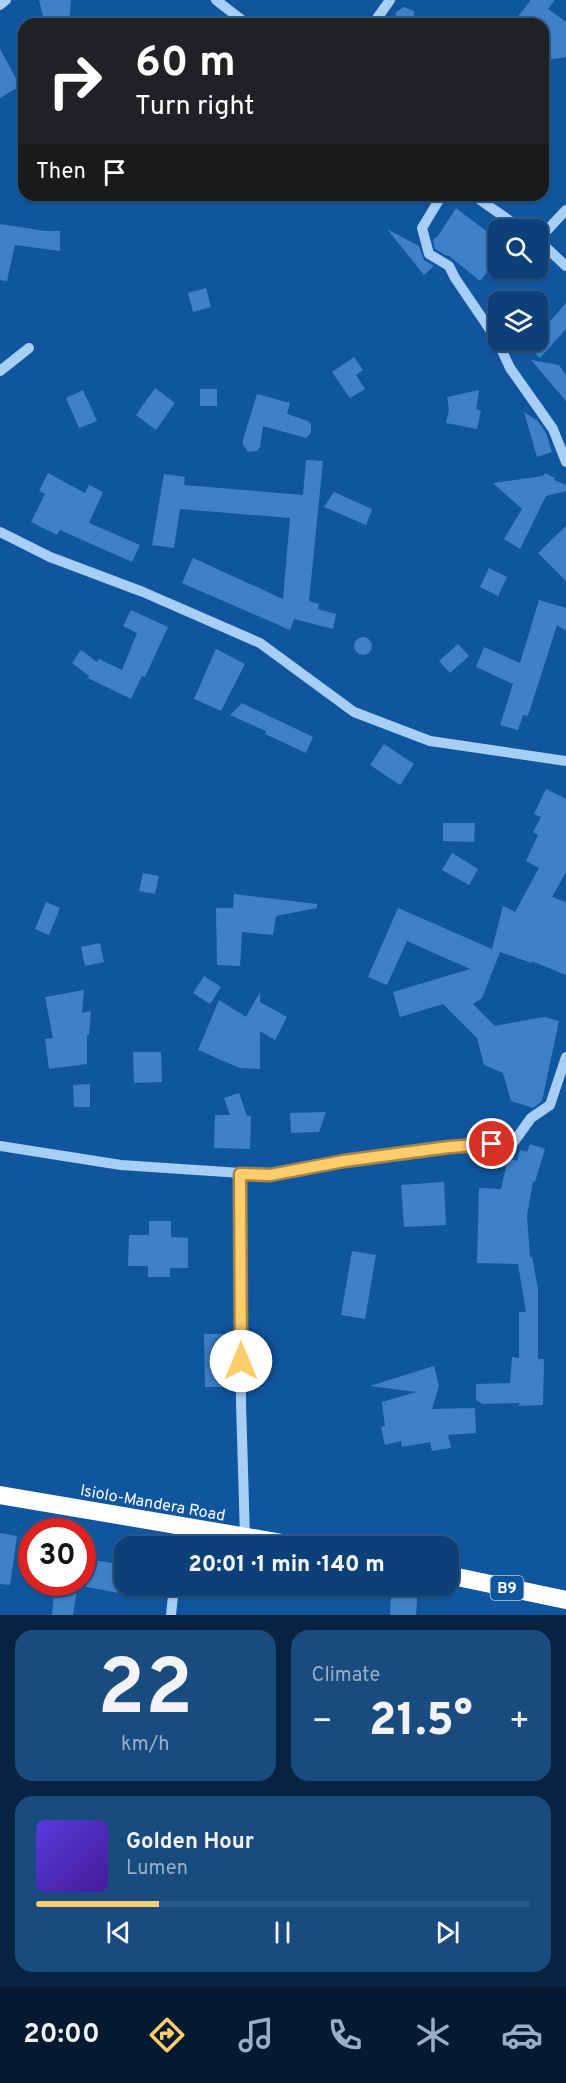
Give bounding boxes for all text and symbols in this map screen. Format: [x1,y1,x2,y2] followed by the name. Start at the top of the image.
[135,38,236,91] text: 60 m
[36,42,114,120] icon: right
[135,90,254,124] text: Turn right
[98,156,131,189] icon: arrive
[36,159,86,186] text: Then
[488,219,548,351] map controls
[488,219,548,279] button: search
[488,291,548,351] button: layers
[466,1118,517,1169] pin
[475,1127,508,1160] icon: arrive
[209,1329,273,1393] position arrow
[78,1481,227,1527] street label: Isiolo-Mandera Road
[18,1518,96,1596] speed limit sign: 30
[188,1552,385,1579] text: 20:01 · 1 min · 140 m
[490,1576,524,1600] road number: B9
[98,1643,193,1742] text: 22
[312,1663,380,1689] text: Climate
[369,1694,473,1751] text: 21.5°
[312,1702,333,1744] text: −
[509,1702,530,1744] text: +
[121,1732,170,1758] text: km/h
[126,1829,254,1856] text: Golden Hour
[126,1856,188,1882] text: Lumen
[102,1916,135,1949] icon: previous
[266,1916,299,1949] icon: pause
[431,1916,464,1949] icon: next
[146,2014,188,2056] icon: directions
[235,2014,277,2056] icon: music
[324,2014,366,2056] icon: phone
[412,2014,454,2056] icon: climate
[501,2014,543,2056] icon: car
[23,2018,100,2052] text: 20:00

